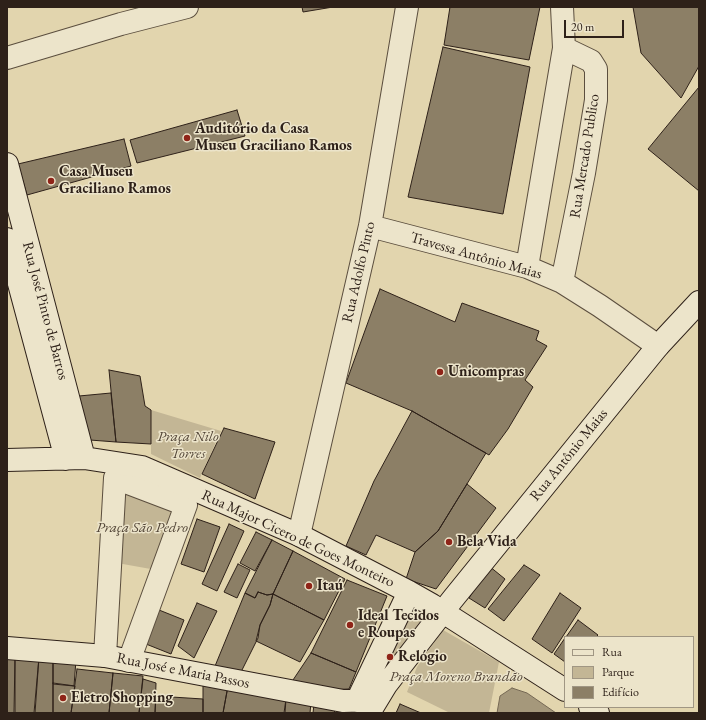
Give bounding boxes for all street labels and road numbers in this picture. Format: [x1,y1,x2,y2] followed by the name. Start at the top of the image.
[566,93,604,219] street label: Rua Mercado Publico
[339,220,379,324] street label: Rua Adolfo Pinto
[408,229,544,283] street label: Travessa Antônio Maias
[18,240,72,382] street label: Rua José Pinto de Barros
[526,405,612,505] street label: Rua Antônio Maias
[199,486,397,592] street label: Rua Major Cicero de Goes Monteiro
[115,649,251,693] street label: Rua José e Maria Passos

